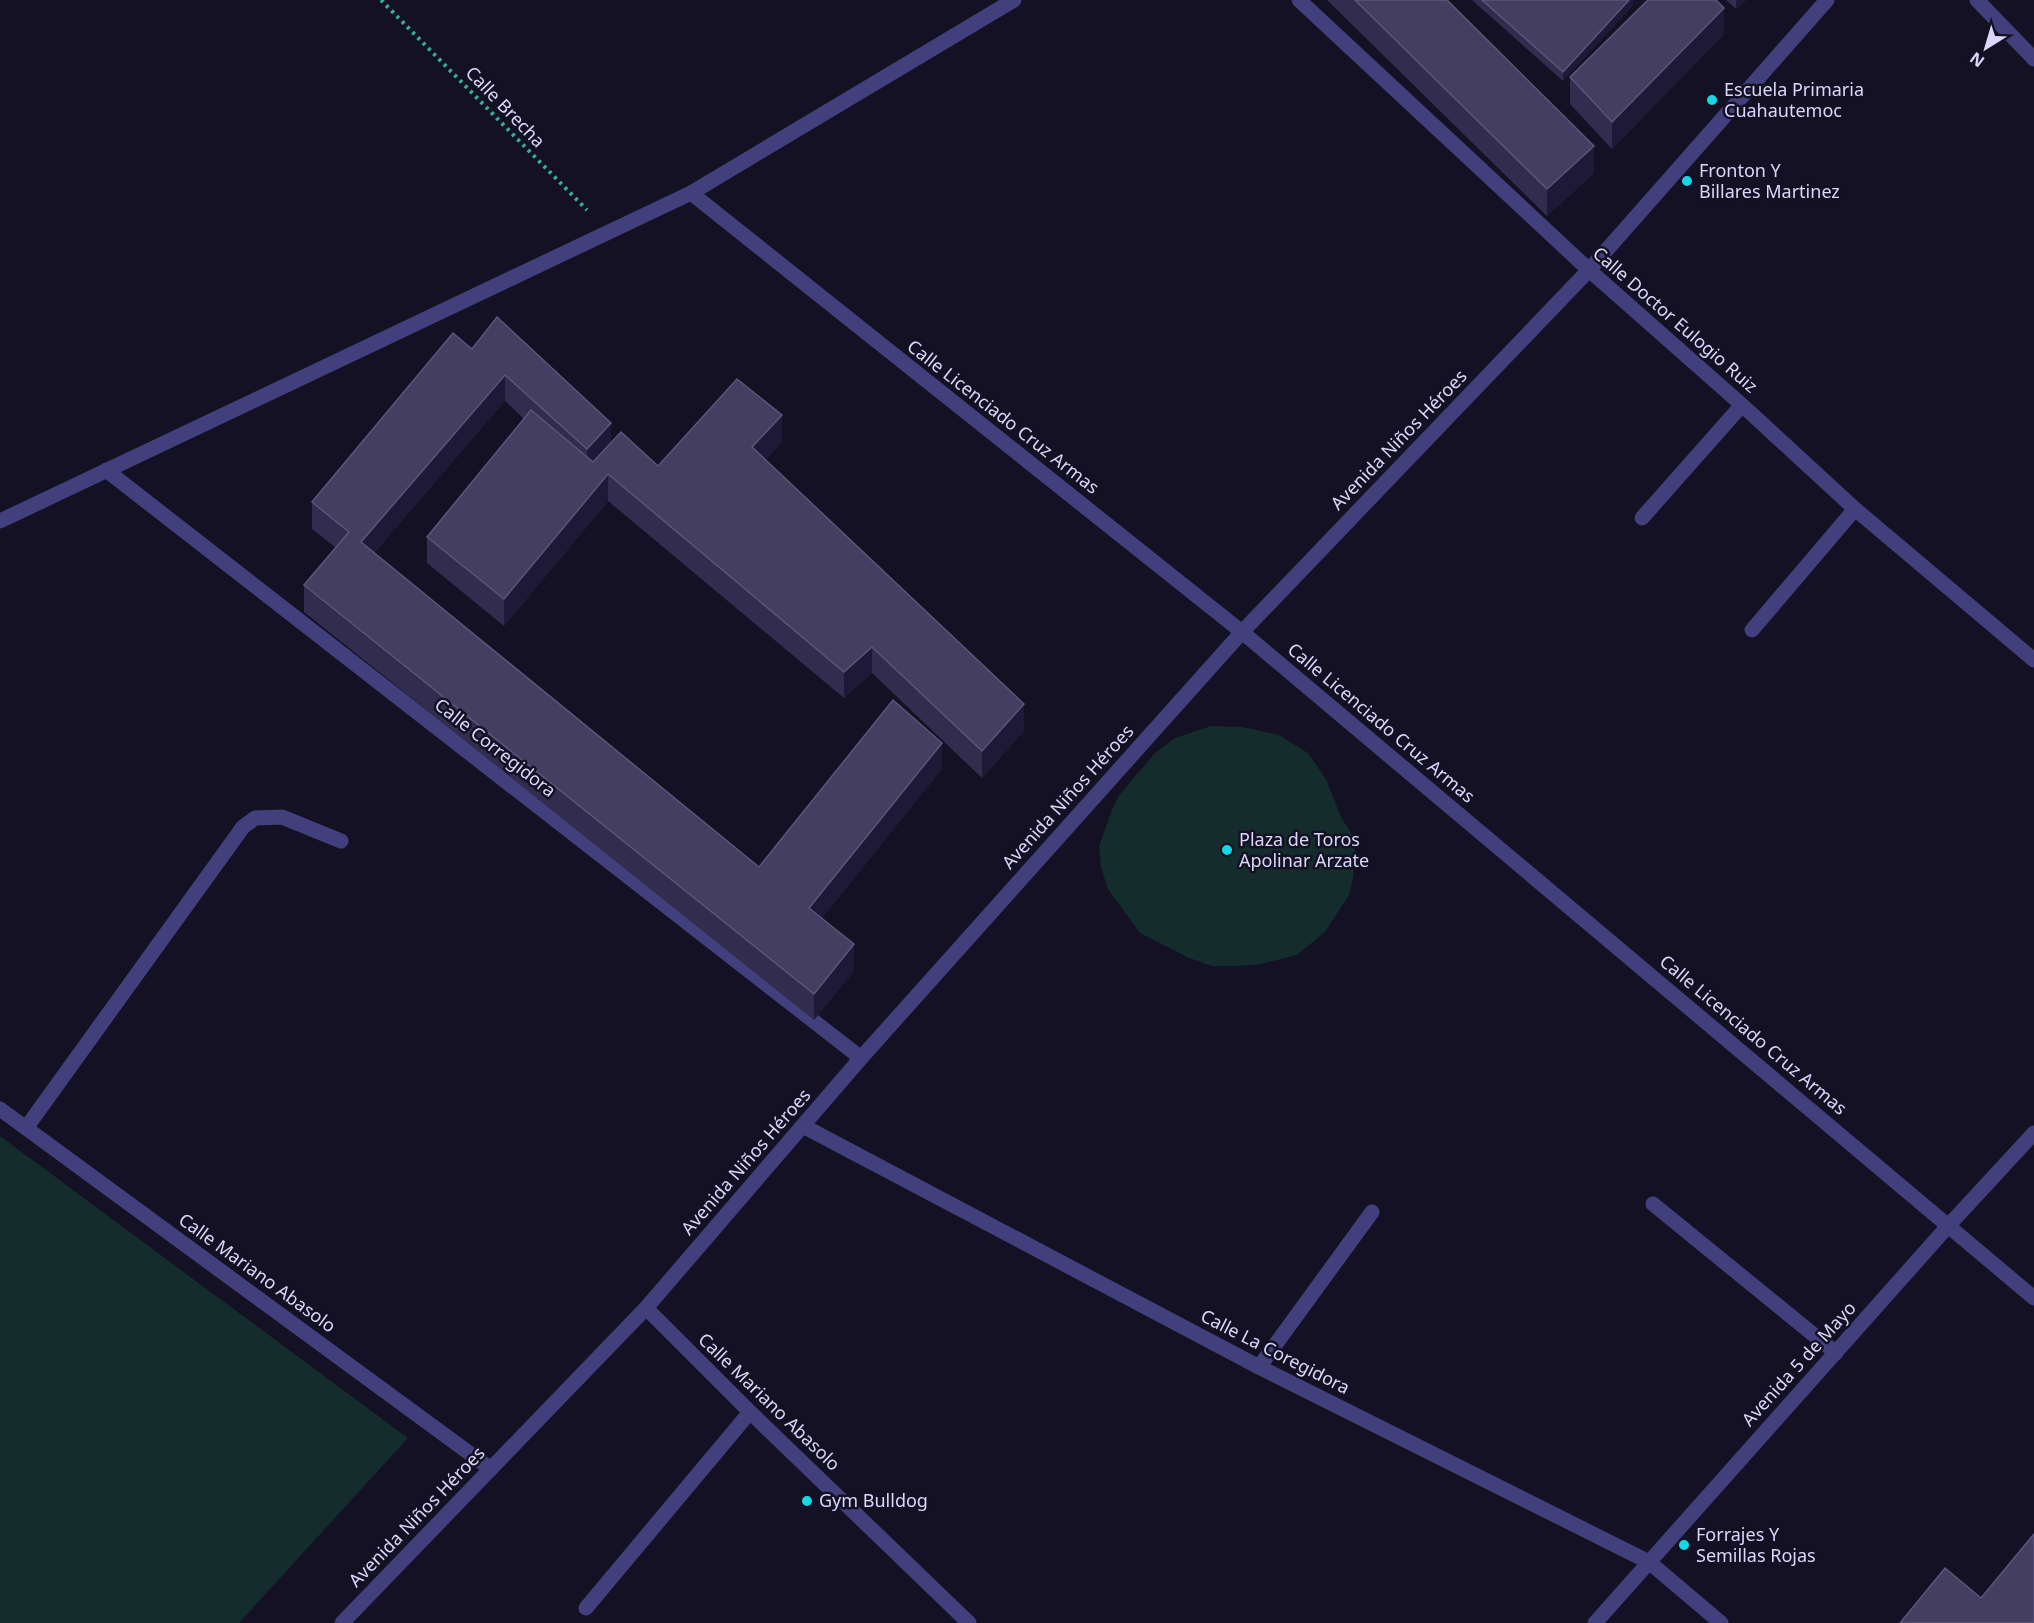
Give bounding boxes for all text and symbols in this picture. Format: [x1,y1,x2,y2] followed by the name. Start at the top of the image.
[1956,18,2016,78] north arrow
[1965,47,1989,73] text: N
[461,60,551,152] street label: Calle Brecha
[1724,77,1864,122] place label: Escuela Primaria Cuahautemoc
[1705,93,1719,107] marker: Escuela Primaria Cuahautemoc
[1699,158,1840,203] place label: Fronton Y Billares Martinez
[1680,174,1694,188] marker: Fronton Y Billares Martinez
[1588,241,1763,398] street label: Calle Doctor Eulogio Ruiz
[903,334,1104,499] street label: Calle Licenciado Cruz Armas
[1325,364,1472,515] street label: Avenida Niños Héroes
[1283,637,1480,808] street label: Calle Licenciado Cruz Armas
[430,692,561,802] street label: Calle Corregidora
[996,719,1138,874] street label: Avenida Niños Héroes
[1239,827,1369,872] place label: Plaza de Toros Apolinar Arzate
[1220,843,1234,857] marker: Plaza de Toros Apolinar Arzate
[1655,949,1852,1120] street label: Calle Licenciado Cruz Armas
[675,1083,815,1240] street label: Avenida Niños Héroes
[174,1207,341,1337] street label: Calle Mariano Abasolo
[1736,1296,1861,1431] street label: Avenida 5 de Mayo
[1197,1303,1354,1399] street label: Calle La Coregidora
[694,1327,846,1475] street label: Calle Mariano Abasolo
[343,1441,490,1592] street label: Avenida Niños Héroes
[819,1488,928,1512] place label: Gym Bulldog
[800,1494,814,1508] marker: Gym Bulldog
[1696,1522,1816,1567] place label: Forrajes Y Semillas Rojas
[1677,1538,1691,1552] marker: Forrajes Y Semillas Rojas

